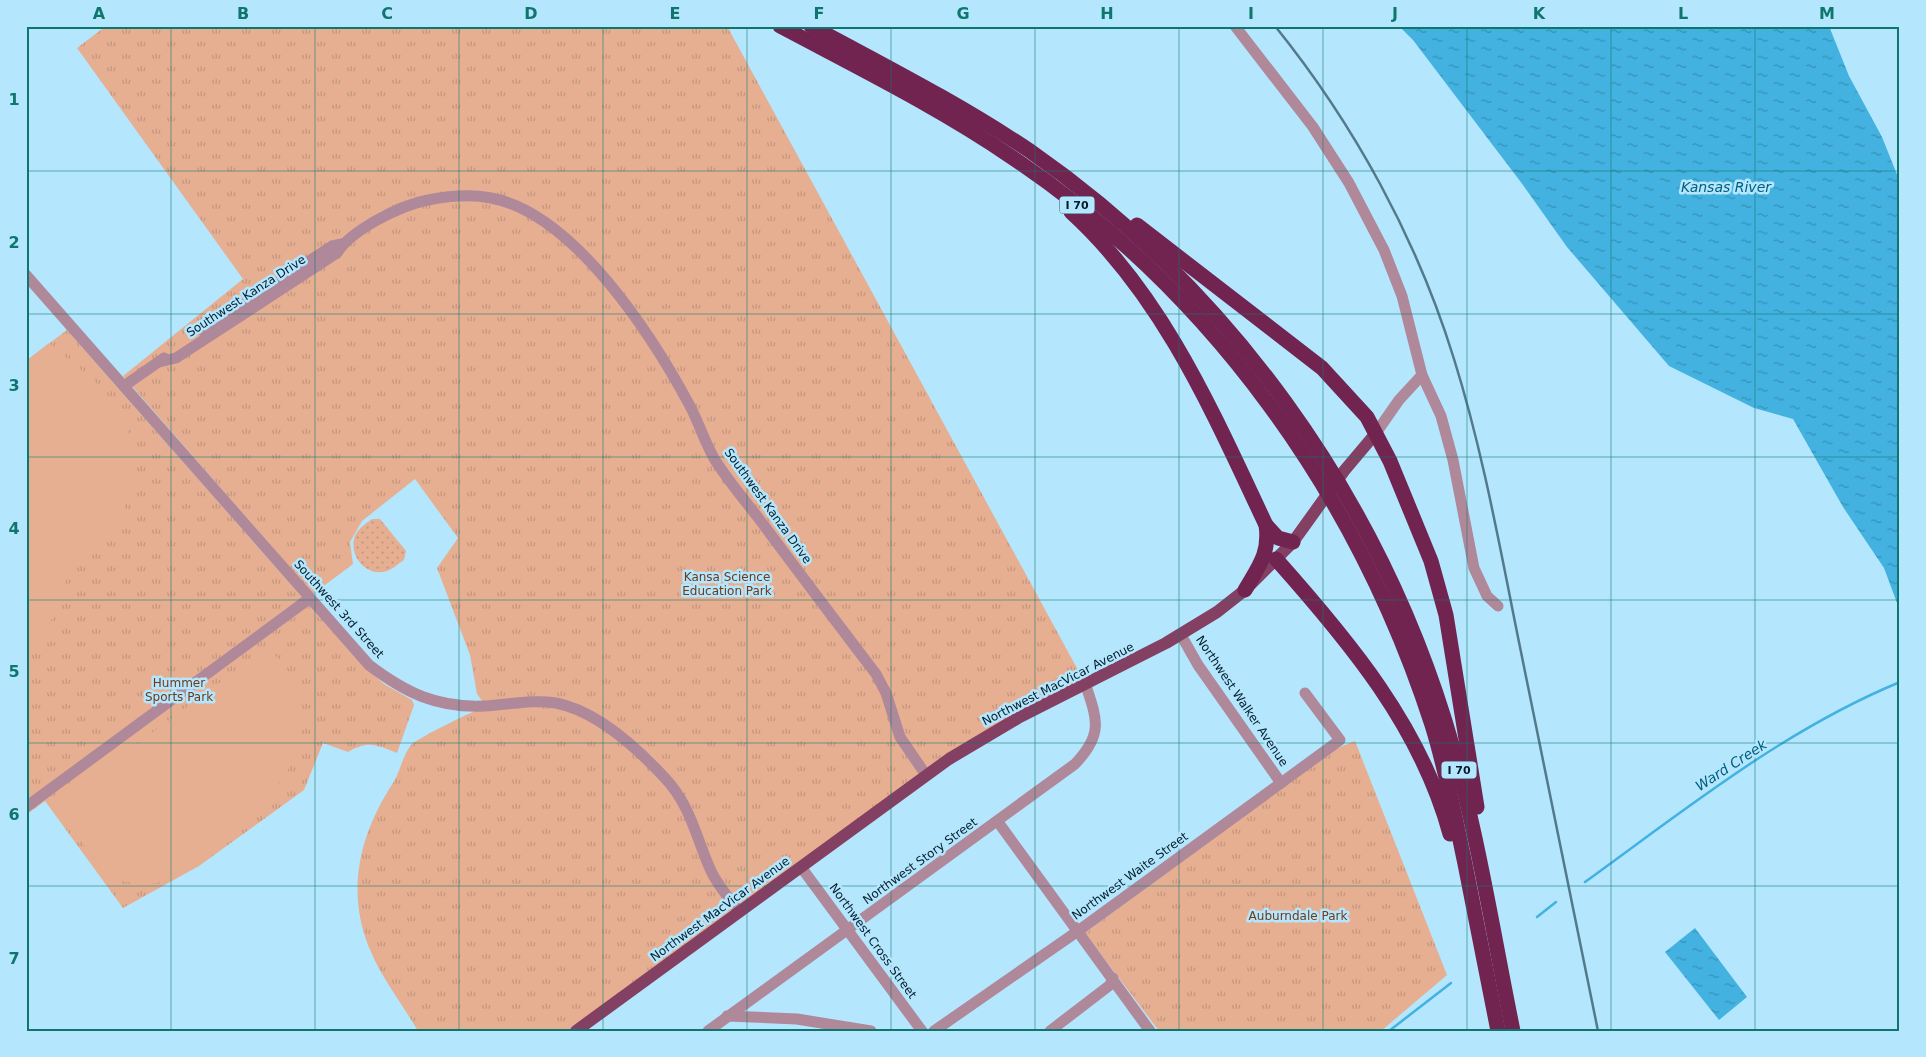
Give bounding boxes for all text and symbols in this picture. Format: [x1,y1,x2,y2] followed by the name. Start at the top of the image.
[93,4,106,23] text: A
[237,4,249,23] text: B
[381,4,393,23] text: C
[524,4,538,23] text: D
[670,4,680,23] text: E
[814,4,824,23] text: F
[956,4,970,23] text: G
[1100,4,1114,23] text: H
[1248,4,1254,23] text: I
[1391,4,1398,23] text: J
[1533,4,1546,23] text: K
[1678,4,1688,23] text: L
[1819,4,1835,23] text: M
[8,90,20,109] text: 1
[1681,179,1772,195] water label: Kansas River
[1060,196,1094,214] road number: I 70
[8,233,20,252] text: 2
[184,252,308,340] street label: Southwest Kanza Drive
[8,376,20,395] text: 3
[722,446,814,566] street label: Southwest Kanza Drive
[8,519,20,538] text: 4
[291,557,387,661] street label: Southwest 3rd Street
[682,570,772,598] park label: Kansa Science Education Park
[1193,633,1291,769] street label: Northwest Walker Avenue
[980,640,1136,728] street label: Northwest MacVicar Avenue
[8,662,20,681] text: 5
[145,676,213,704] park label: Hummer Sports Park
[1692,736,1770,794] water label: Ward Creek
[1442,762,1476,778] road number: I 70
[8,805,20,824] text: 6
[860,815,980,907] street label: Northwest Story Street
[1069,829,1191,923] street label: Northwest Waite Street
[648,854,792,964] street label: Northwest MacVicar Avenue
[827,881,920,1001] street label: Northwest Cross Street
[1249,909,1347,923] park label: Auburndale Park
[8,949,20,968] text: 7

